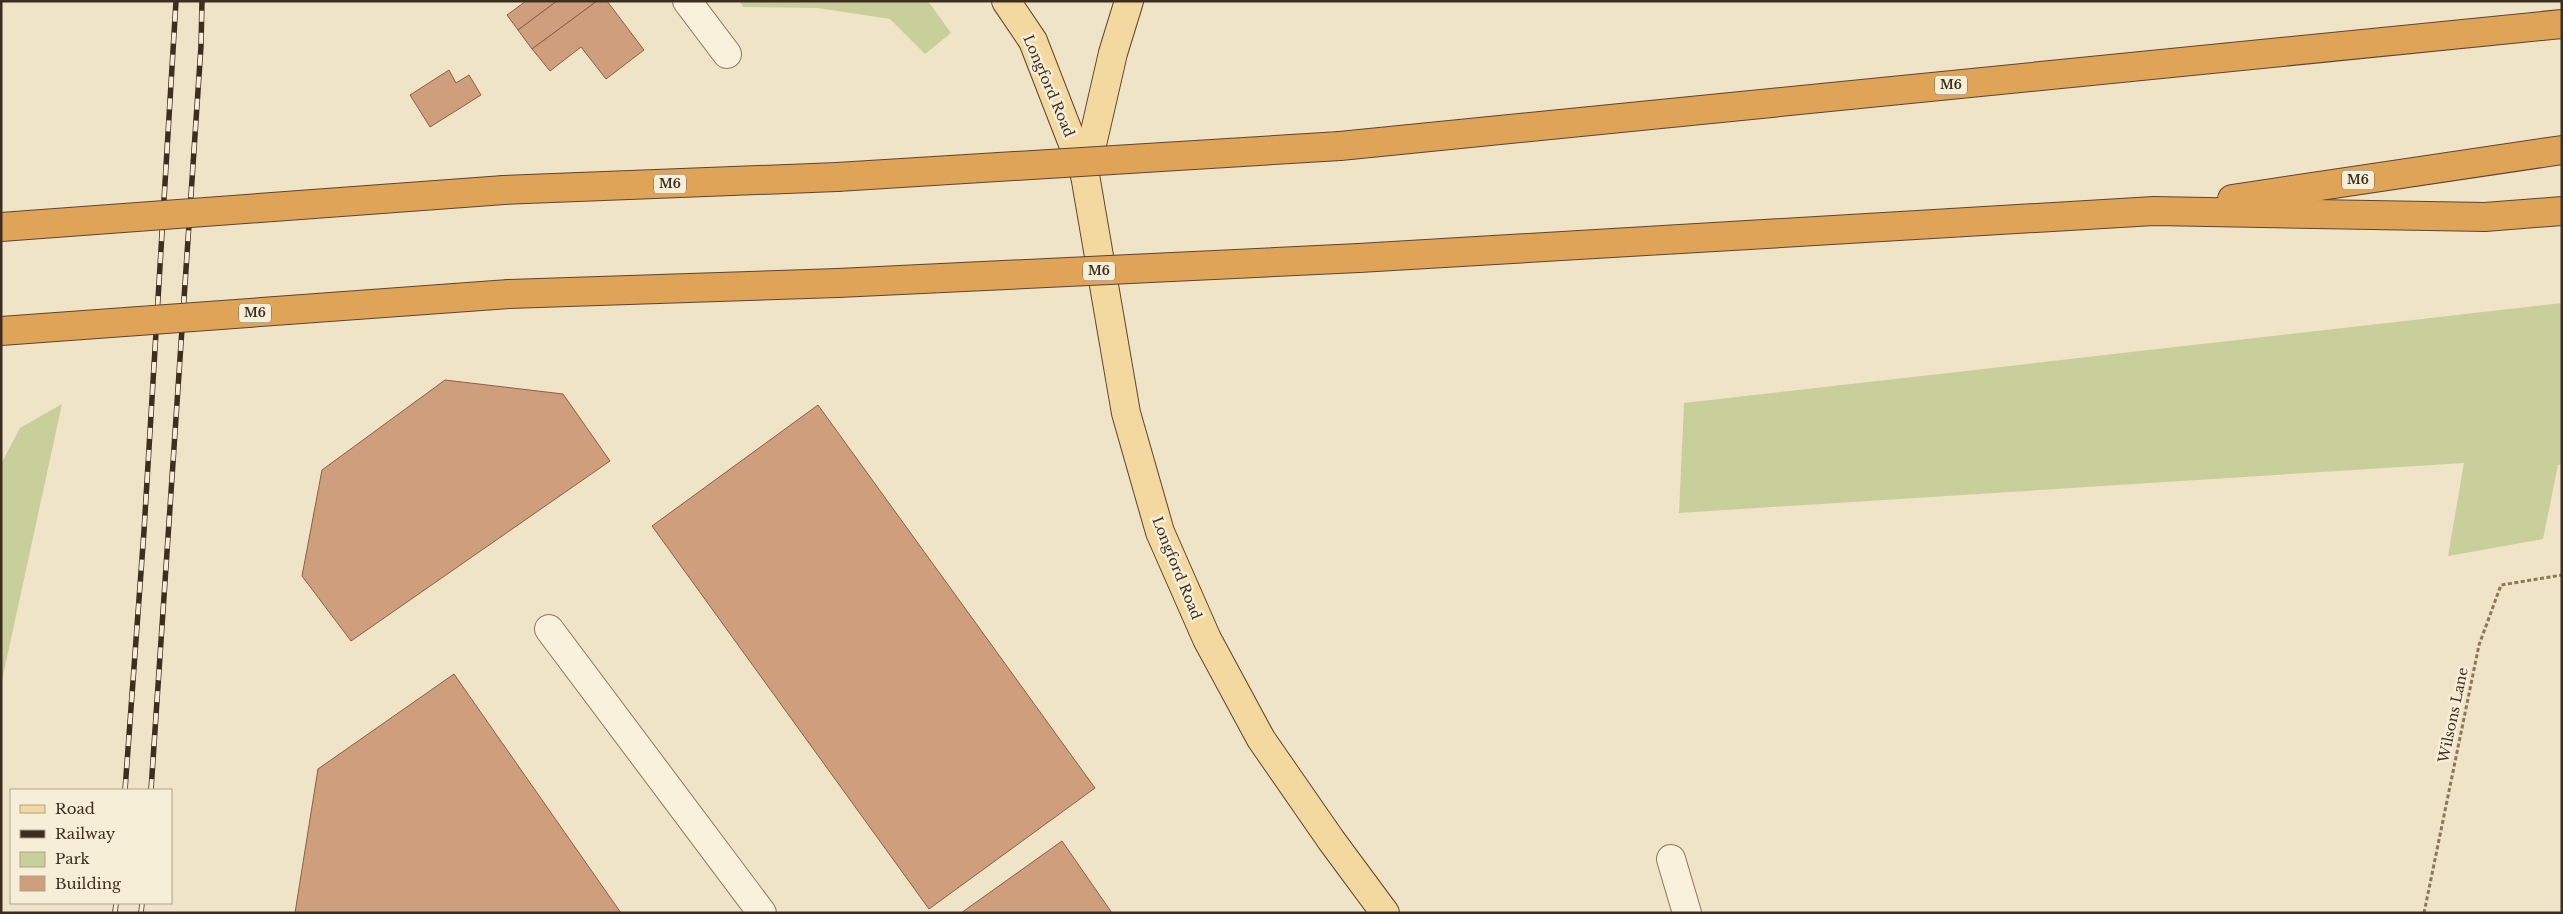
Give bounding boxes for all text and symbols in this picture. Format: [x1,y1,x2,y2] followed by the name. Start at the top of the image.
[1019,32,1079,140] street label: Longford Road
[1935,76,1967,94] road number: M6
[2342,170,2374,190] road number: M6
[654,174,686,193] road number: M6
[1083,262,1115,280] road number: M6
[239,304,271,322] road number: M6
[1148,514,1206,623] street label: Longford Road
[2434,666,2472,765] street label: Wilsons Lane
[10,789,172,904] legend
[55,799,95,818] text: Road
[55,824,116,843] text: Railway
[55,849,91,868] text: Park
[55,874,122,893] text: Building

